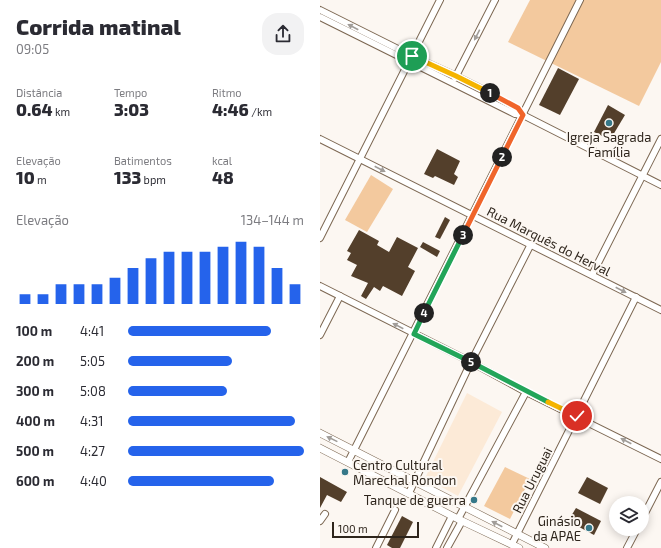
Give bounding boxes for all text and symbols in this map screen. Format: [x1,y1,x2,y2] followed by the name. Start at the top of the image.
[16,13,181,39] text: Corrida matinal
[262,13,304,55] button: share
[347,23,358,30] one-way arrow
[474,29,481,40] one-way arrow
[395,39,429,73] pin
[16,41,49,57] text: 09:05
[401,45,423,67] icon: arrive
[480,83,500,103] pin: 1
[16,86,62,99] text: Distância
[114,86,147,99] text: Tempo
[212,86,242,99] text: Ritmo
[488,86,492,99] text: 1
[16,99,53,119] text: 0.64
[114,99,149,119] text: 3:03
[212,99,249,119] text: 4:46
[53,105,70,118] text: km
[249,105,272,118] text: /km
[604,118,614,128] marker: Igreja Sagrada Família
[567,129,651,160] place label: Igreja Sagrada Família
[492,147,512,167] pin: 2
[499,150,505,163] text: 2
[16,154,61,167] text: Elevação
[114,154,172,167] text: Batimentos
[212,154,232,167] text: kcal
[374,166,386,172] one-way arrow
[16,167,35,187] text: 10
[114,167,141,187] text: 133
[212,167,234,187] text: 48
[35,173,47,186] text: m
[141,173,166,186] text: bpm
[484,203,614,279] street label: Rua Marquês do Herval
[16,212,69,228] text: Elevação
[241,212,304,228] text: 134–144 m
[453,225,473,245] pin: 3
[460,228,466,241] text: 3
[616,287,627,293] one-way arrow
[414,303,434,323] pin: 4
[420,306,428,319] text: 4
[392,322,403,329] one-way arrow
[16,323,52,339] text: 100 m
[80,323,104,339] text: 4:41
[461,352,481,372] pin: 5
[16,353,54,369] text: 200 m
[80,353,105,369] text: 5:05
[468,355,474,368] text: 5
[16,383,54,399] text: 300 m
[80,383,106,399] text: 5:08
[560,399,594,433] pin
[566,405,588,427] icon: check
[16,413,55,429] text: 400 m
[80,413,103,429] text: 4:31
[326,436,338,442] one-way arrow
[620,438,632,444] one-way arrow
[16,443,54,459] text: 500 m
[80,443,105,459] text: 4:27
[509,444,555,516] street label: Rua Uruguai
[353,457,456,488] place label: Centro Cultural Marechal Rondon
[340,467,350,477] marker: Centro Cultural Marechal Rondon
[16,473,54,489] text: 600 m
[80,473,107,489] text: 4:40
[364,492,466,508] place label: Tanque de guerra
[469,495,479,505] marker: Tanque de guerra
[609,496,649,536] map controls
[609,496,649,536] button: layers
[533,513,581,544] place label: Ginásio da APAE
[332,520,419,539] scale bar
[492,521,503,527] one-way arrow
[338,522,368,535] text: 100 m
[584,523,594,533] marker: Ginásio da APAE

